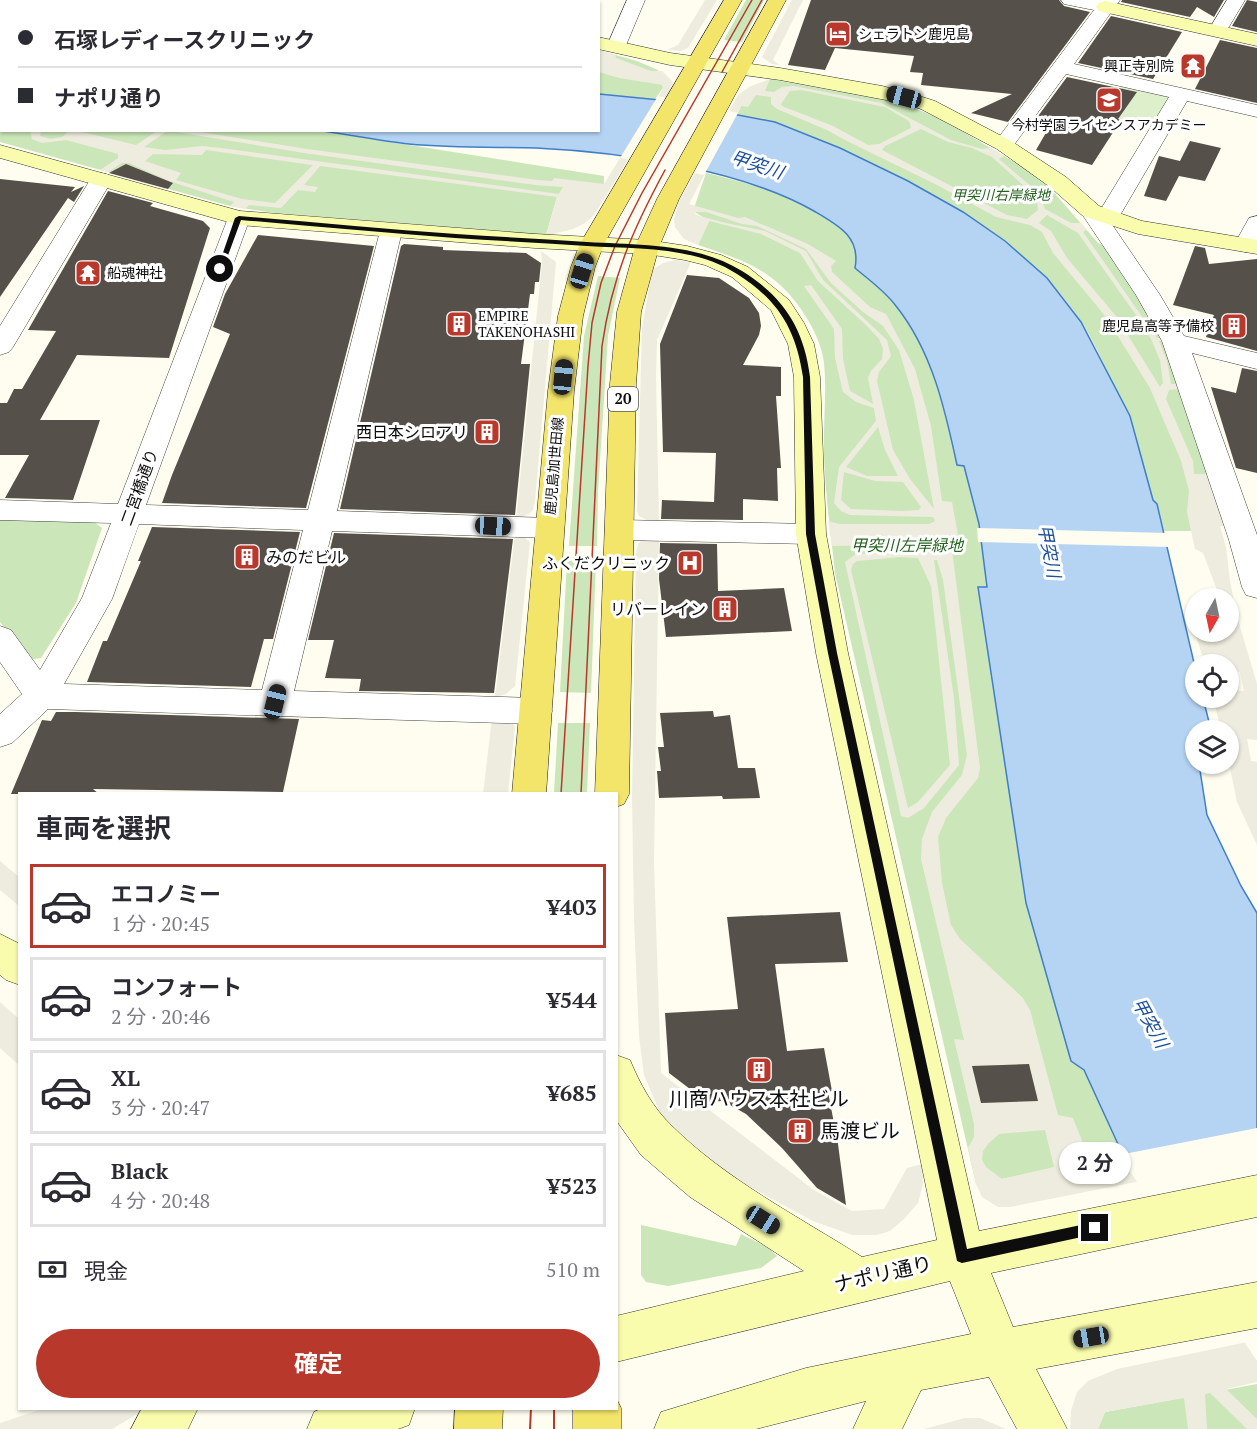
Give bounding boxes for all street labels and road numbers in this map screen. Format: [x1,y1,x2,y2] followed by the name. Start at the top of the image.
[608,387,638,411] road number: 20
[540,416,567,516] street label: 鹿児島加世田線
[115,446,163,528] street label: 二宮橋通り
[831,1249,935,1298] street label: ナポリ通り

